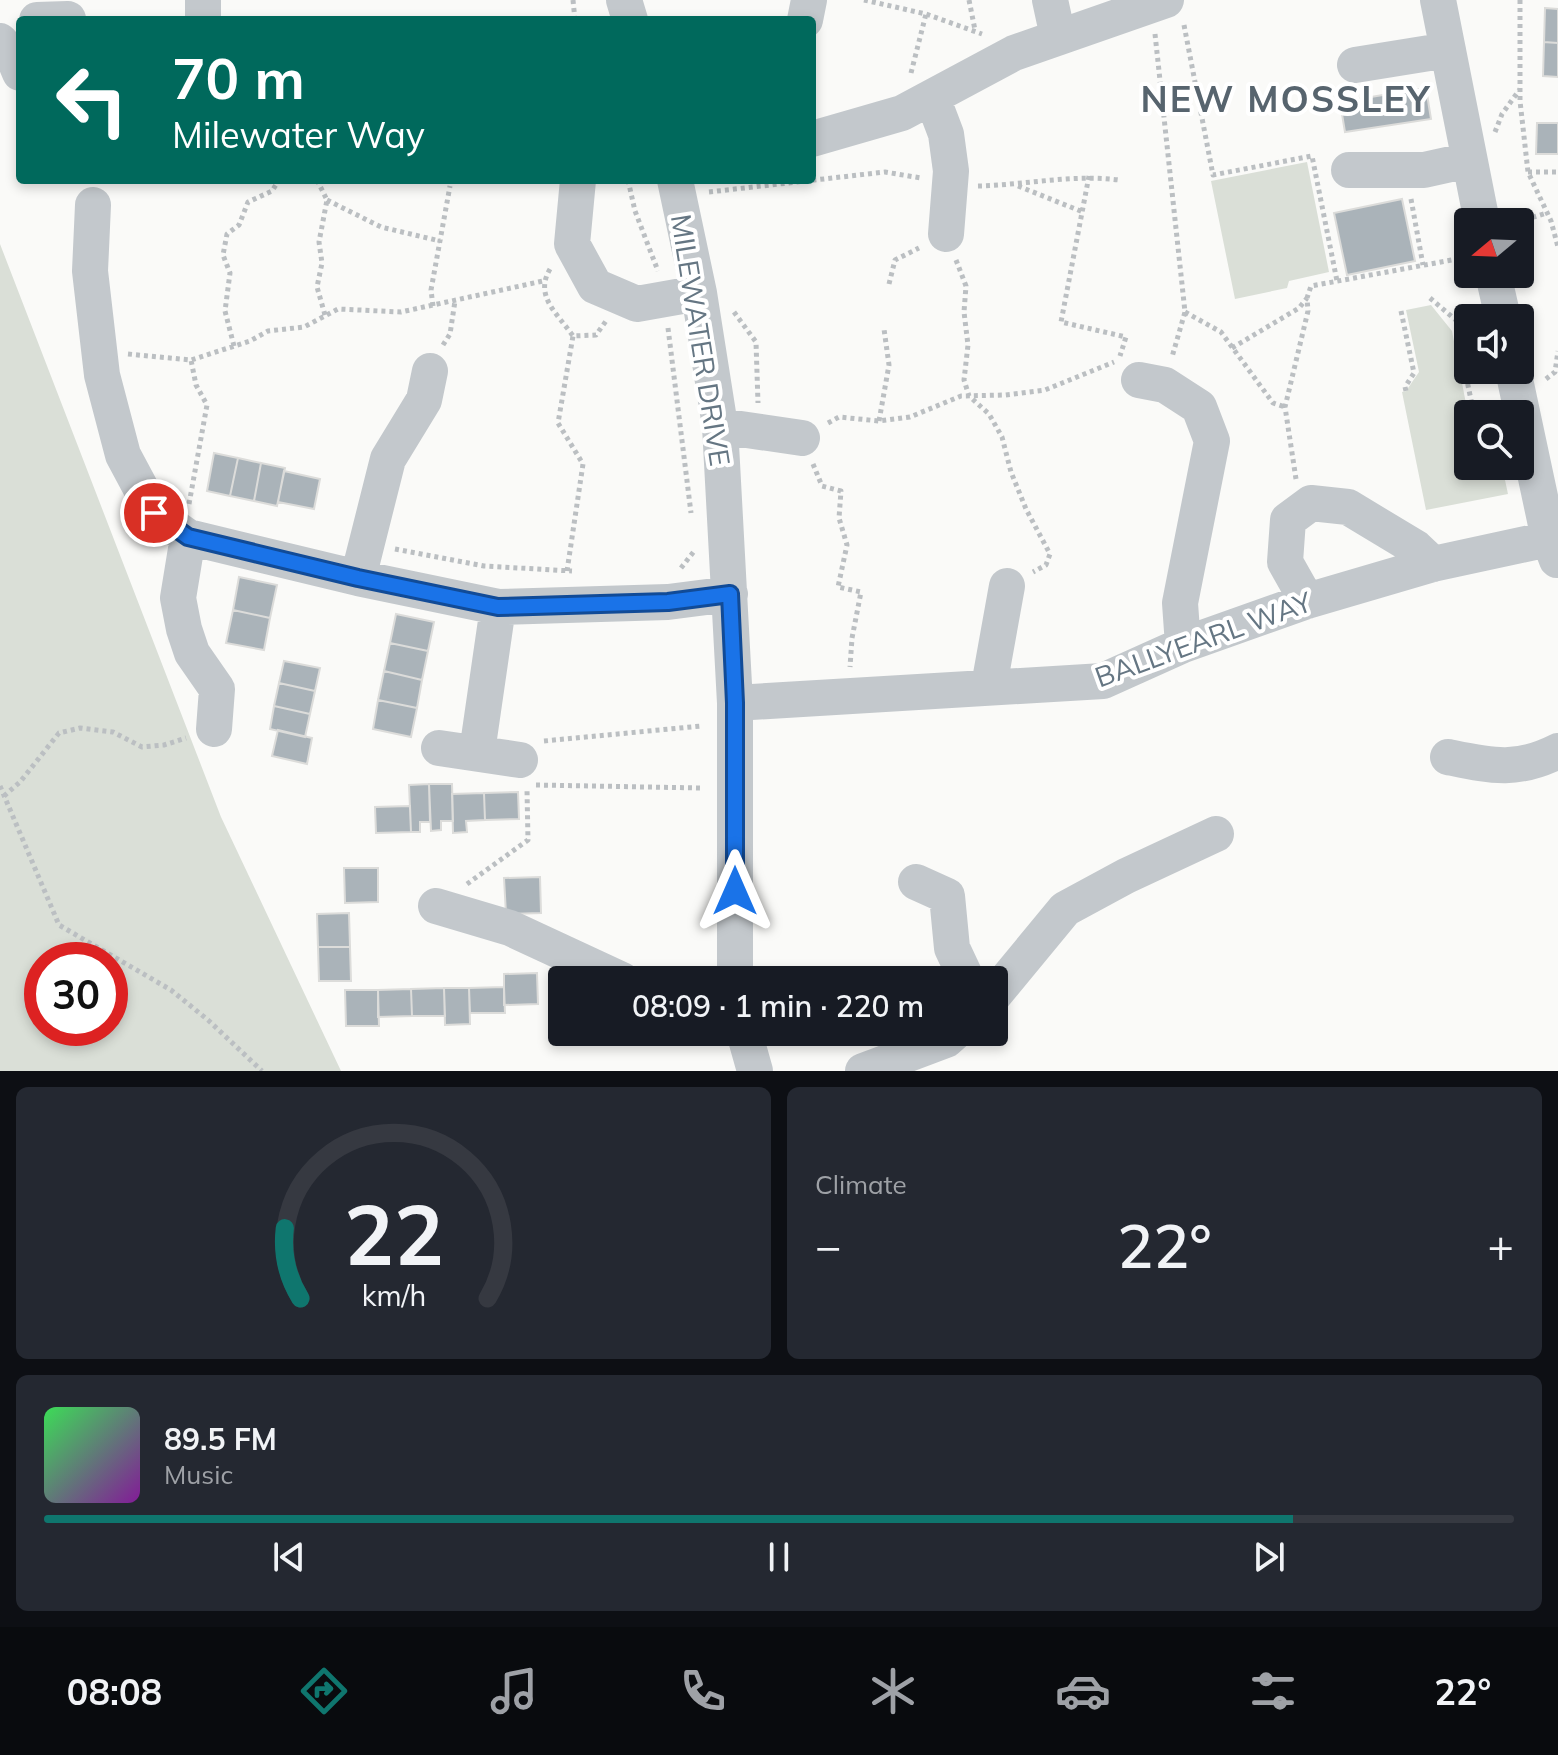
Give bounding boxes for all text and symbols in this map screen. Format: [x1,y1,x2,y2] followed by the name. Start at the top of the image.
[172,43,305,113] text: 70 m
[40,48,144,152] icon: left
[1141,76,1431,121] district label: NEW MOSSLEY
[172,112,425,157] text: Milewater Way
[1454,208,1534,288] north arrow
[1454,208,1534,480] map controls
[664,212,738,468] street label: MILEWATER DRIVE
[1454,304,1534,384] button: sound
[1454,400,1534,480] button: search
[120,479,188,547] pin
[132,491,176,535] icon: arrive
[1090,583,1317,694] street label: BALLYEARL WAY
[693,849,777,933] position arrow
[24,942,128,1046] speed limit sign: 30
[632,987,924,1025] text: 08:09 · 1 min · 220 m
[815,1168,907,1201] text: Climate
[344,1181,443,1286] text: 22
[1117,1208,1212,1283] text: 22°
[815,1218,841,1273] text: −
[1488,1218,1514,1273] text: +
[361,1277,426,1313] text: km/h
[164,1420,277,1458] text: 89.5 FM
[164,1458,233,1491] text: Music
[267,1535,311,1579] icon: previous
[757,1535,801,1579] icon: pause
[1247,1535,1291,1579] icon: next
[296,1663,352,1719] icon: directions
[486,1663,542,1719] icon: music
[675,1663,731,1719] icon: phone
[865,1663,921,1719] icon: climate
[1055,1663,1111,1719] icon: car
[1245,1663,1301,1719] icon: filters
[67,1669,162,1714] text: 08:08
[1434,1669,1491,1714] text: 22°

